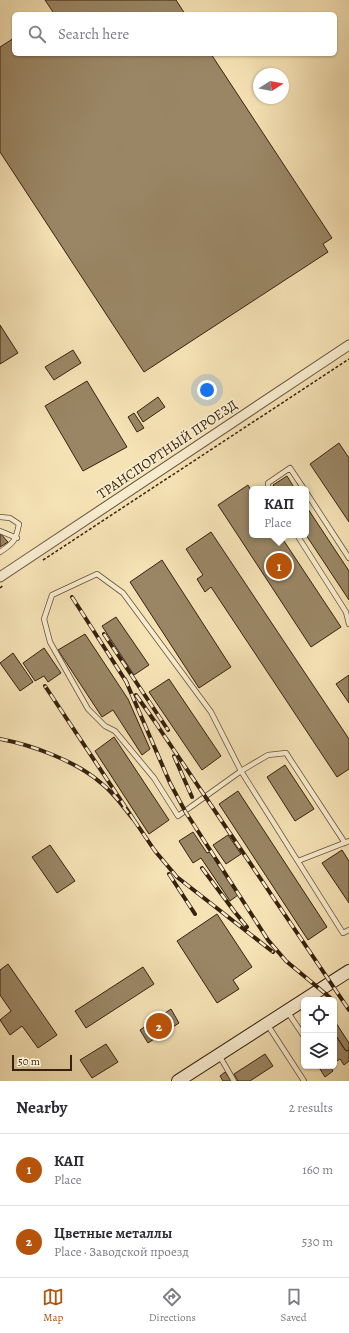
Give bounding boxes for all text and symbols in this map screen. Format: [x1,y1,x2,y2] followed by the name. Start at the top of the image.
[12,12,337,56] search box
[26,23,48,45] icon: search
[58,24,129,44] text: Search here
[253,68,289,104] north arrow
[197,380,217,400] your location
[94,395,241,503] street label: ТРАНСПОРТНЫЙ ПРОЕЗД
[249,486,309,538] popup
[264,494,294,514] text: КАП
[264,514,292,531] text: Place
[266,551,292,581] pin: 1
[301,997,337,1069] map controls
[301,997,337,1033] button: locate
[146,1011,172,1041] pin: 2
[301,1033,337,1069] button: layers
[12,1053,72,1072] scale bar
[18,1054,40,1069] text: 50 m
[16,1096,67,1119] text: Nearby
[289,1099,333,1116] text: 2 results
[54,1151,84,1171] text: КАП
[27,1161,31,1178] text: 1
[302,1161,333,1178] text: 160 m
[54,1171,82,1188] text: Place
[54,1223,172,1243] text: Цветные металлы
[26,1233,32,1250] text: 2
[302,1233,333,1250] text: 530 m
[54,1243,189,1260] text: Place · Заводской проезд
[42,1286,64,1325] tab: Map
[149,1286,196,1325] tab: Directions
[281,1286,307,1325] tab: Saved

